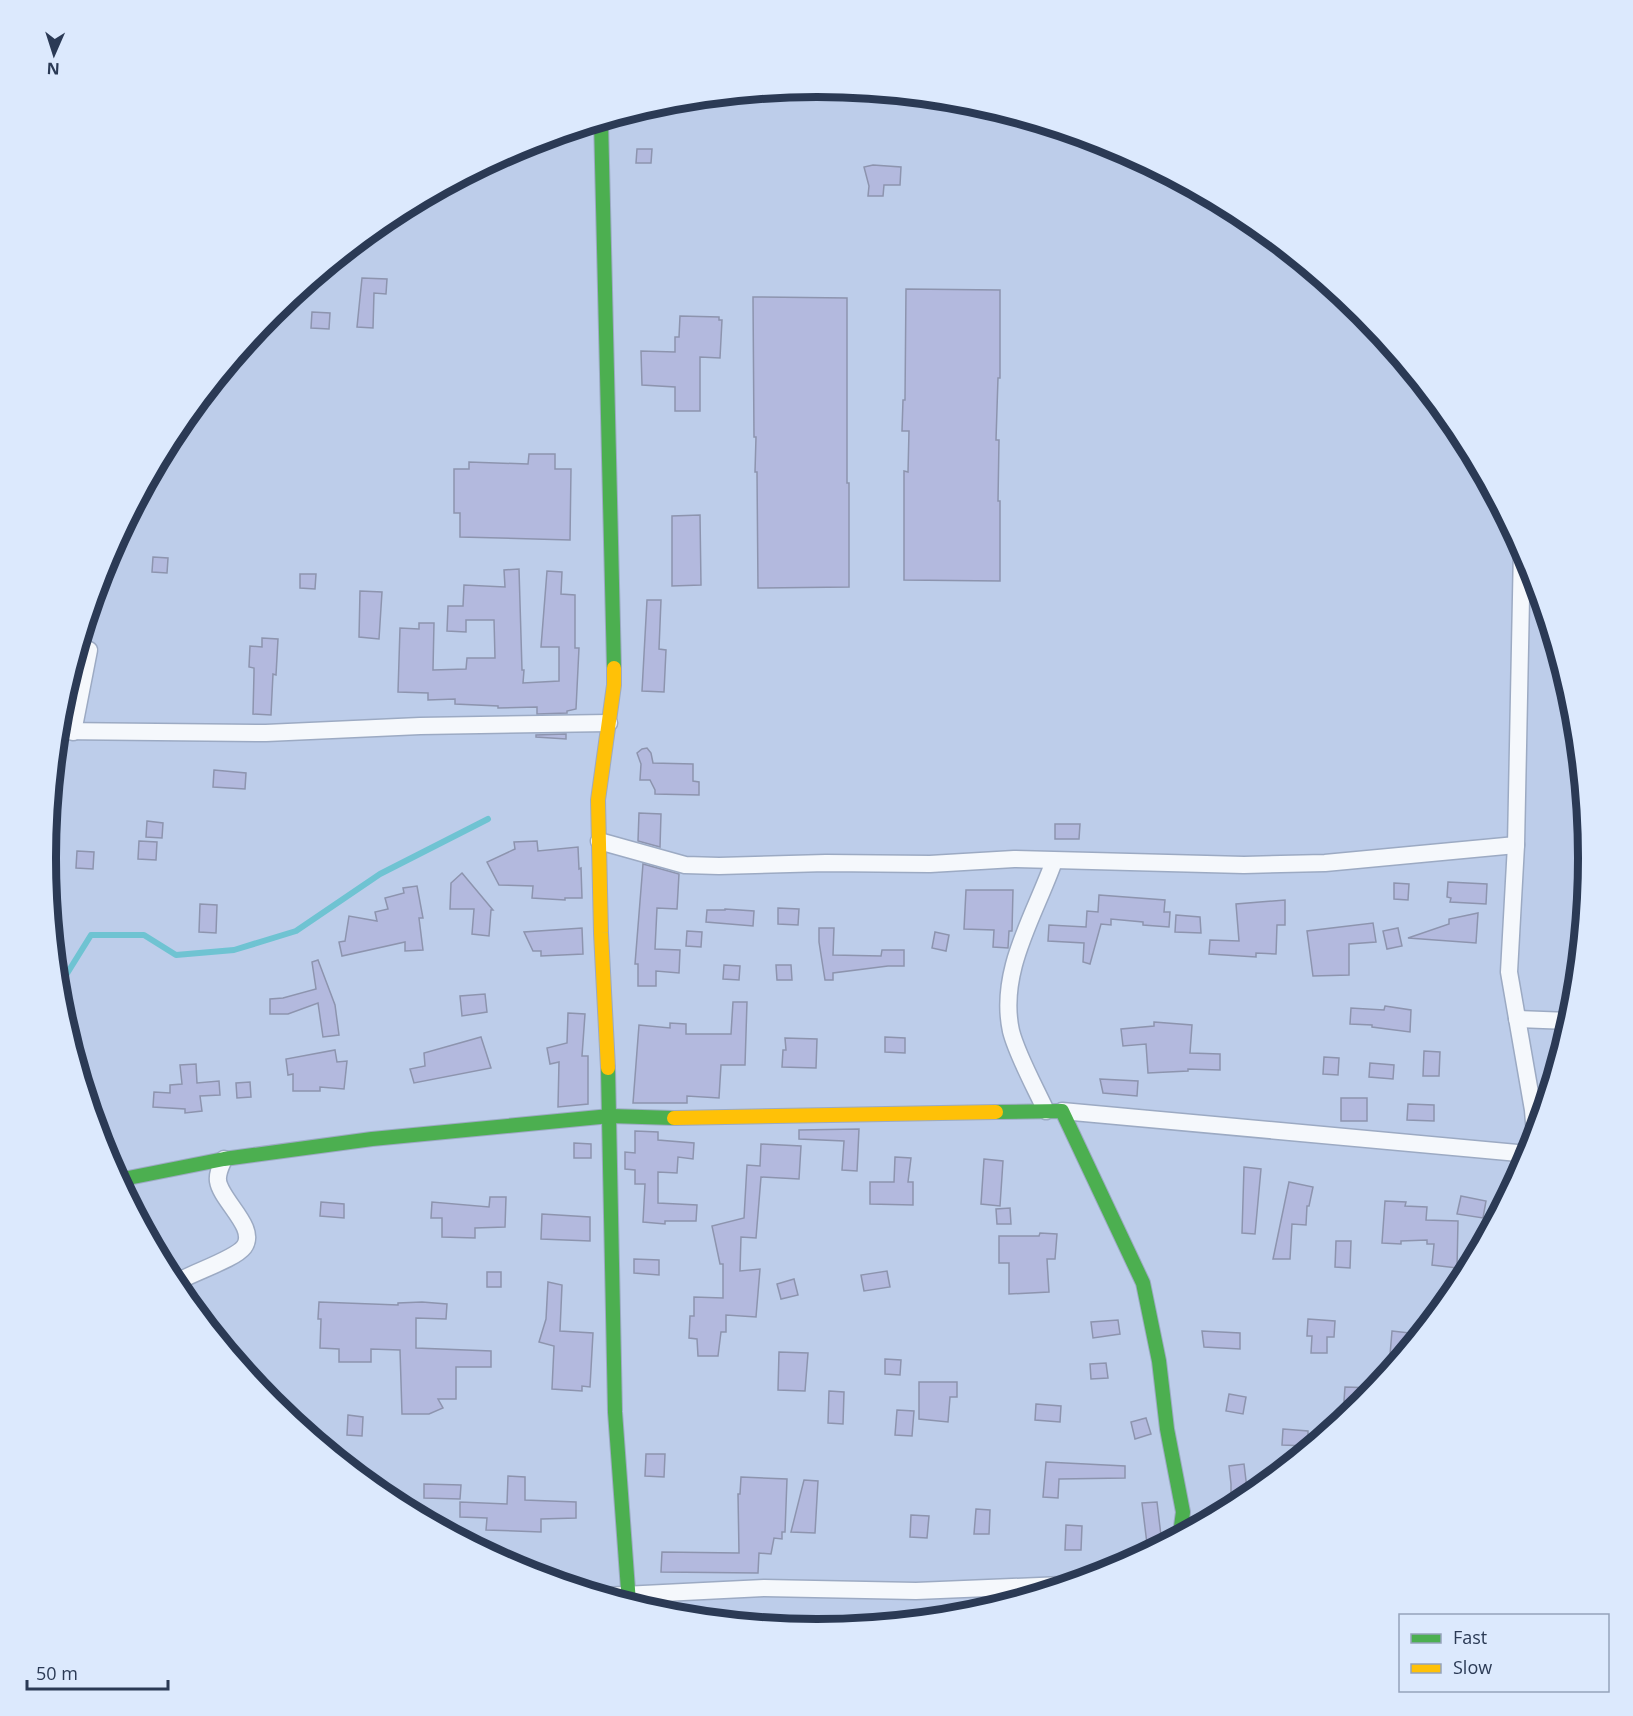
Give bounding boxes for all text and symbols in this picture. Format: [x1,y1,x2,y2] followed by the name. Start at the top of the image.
[24,24,84,84] north arrow
[46,58,60,80] text: N
[1399,1614,1609,1692] legend
[1453,1625,1487,1649] text: Fast
[27,1653,168,1691] scale bar
[1453,1655,1492,1679] text: Slow
[36,1661,78,1685] text: 50 m

